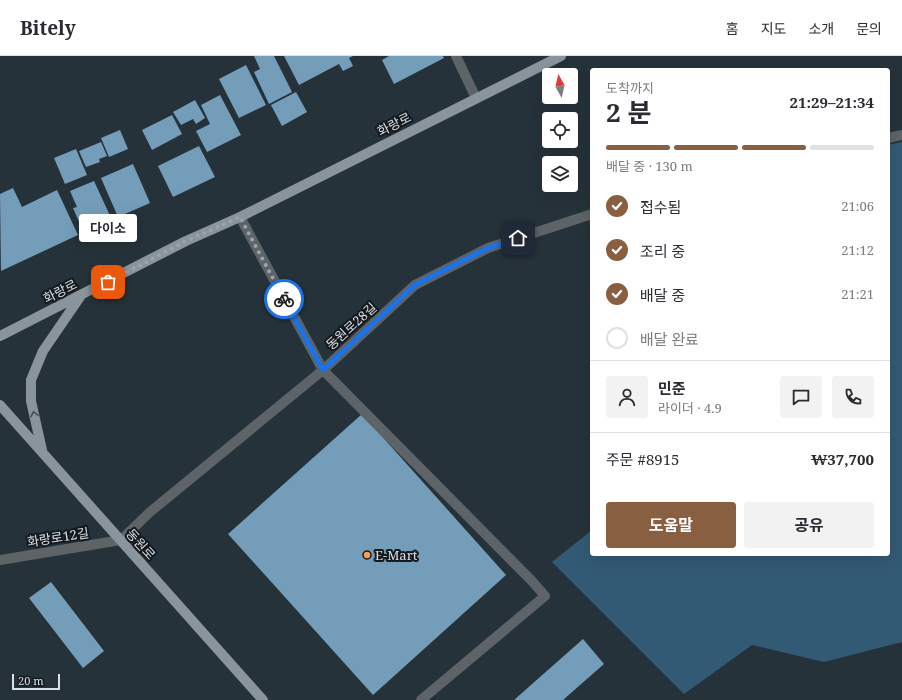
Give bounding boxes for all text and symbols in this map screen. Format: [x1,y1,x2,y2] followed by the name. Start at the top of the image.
[20,15,76,41] text: Bitely
[726,19,739,38] text: 홈
[761,19,786,38] text: 지도
[808,19,834,38] text: 소개
[856,19,882,38] text: 문의
[542,68,578,104] north arrow
[542,68,578,192] map controls
[606,79,654,97] text: 도착까지
[790,92,874,112] text: 21:29–21:34
[606,94,651,130] text: 2 분
[374,108,414,140] street label: 화랑로
[542,112,578,148] button: locate
[542,156,578,192] button: layers
[606,157,693,175] text: 배달 중 · 130 m
[606,195,628,217] icon: check
[640,197,681,217] text: 접수됨
[841,197,874,215] text: 21:06
[79,214,137,242] callout: 다이소
[90,219,126,237] text: 다이소
[501,221,535,255] pin
[507,227,529,249] icon: home
[606,239,628,261] icon: check
[640,241,685,261] text: 조리 중
[841,241,874,259] text: 21:12
[91,265,125,299] pin
[97,271,119,293] icon: bag
[40,275,80,307] street label: 화랑로
[264,279,304,319] courier
[606,283,628,305] icon: check
[640,285,685,305] text: 배달 중
[841,285,874,303] text: 21:21
[273,288,295,310] icon: bike
[322,298,380,354] street label: 동원로28길
[640,329,699,349] text: 배달 완료
[606,376,648,418] button: person
[780,376,822,418] button: chat
[832,376,874,418] button: phone
[658,378,686,398] text: 민준
[658,399,722,417] text: 라이더 · 4.9
[30,411,39,417] one-way arrow
[606,449,679,469] text: 주문 #8915
[811,449,874,469] text: ₩37,700
[606,502,736,548] button: 도움말
[744,502,874,548] button: 공유
[26,523,90,551] street label: 화랑로12길
[122,525,160,563] street label: 동원로
[375,546,418,564] place label: E-Mart
[362,550,372,560] marker: E-Mart
[12,672,60,691] scale bar
[18,673,44,688] text: 20 m

